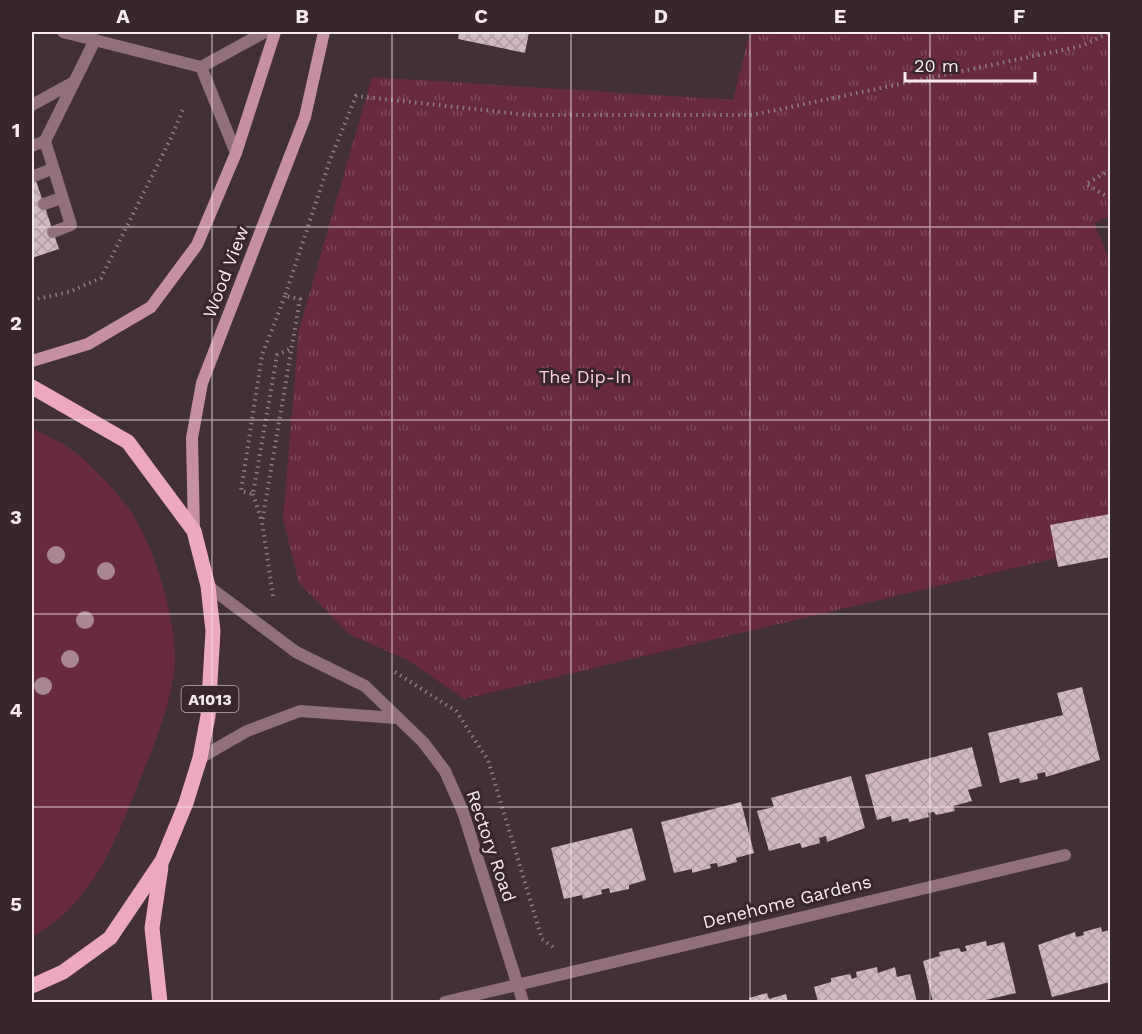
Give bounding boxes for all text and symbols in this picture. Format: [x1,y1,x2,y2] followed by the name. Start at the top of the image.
[116,4,130,28] text: A
[295,4,309,28] text: B
[474,4,488,28] text: C
[654,4,668,28] text: D
[834,4,846,28] text: E
[1013,4,1025,28] text: F
[905,45,1036,83] scale bar
[914,55,959,76] text: 20 m
[12,118,20,142] text: 1
[198,223,253,321] street label: Wood View
[10,311,22,335] text: 2
[539,366,631,387] park label: The Dip-In
[10,505,22,529] text: 3
[182,686,238,712] road number: A1013
[10,698,23,722] text: 4
[463,787,520,904] street label: Rectory Road
[700,870,873,933] street label: Denehome Gardens
[10,892,22,916] text: 5

